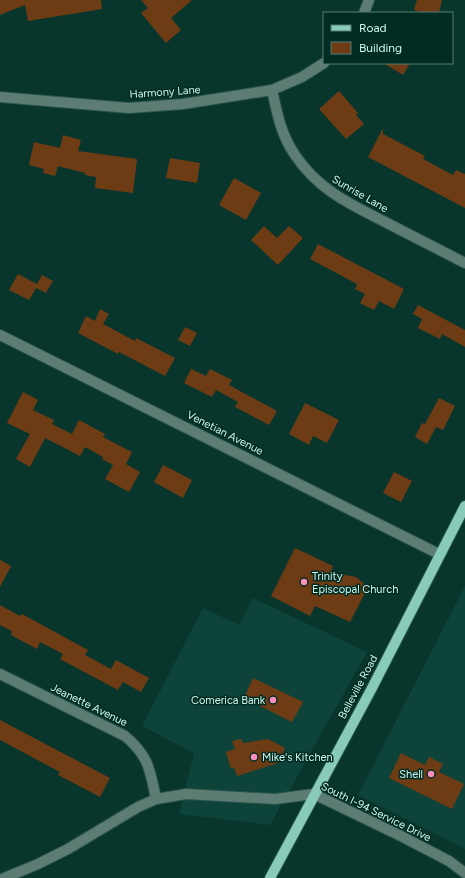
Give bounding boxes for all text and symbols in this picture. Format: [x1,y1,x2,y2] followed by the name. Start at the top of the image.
[323,12,453,64] legend
[359,21,387,35] text: Road
[359,41,402,55] text: Building
[129,83,201,101] street label: Harmony Lane
[330,173,390,215] street label: Sunrise Lane
[185,408,265,458] street label: Venetian Avenue
[312,570,398,596] place label: Trinity Episcopal Church
[299,577,309,587] marker: Trinity Episcopal Church
[336,653,380,721] street label: Belleville Road
[49,681,129,729] street label: Jeanette Avenue
[191,694,266,707] place label: Comerica Bank
[268,695,278,705] marker: Comerica Bank
[262,751,333,764] place label: Mike's Kitchen
[249,752,259,762] marker: Mike's Kitchen
[399,768,423,781] place label: Shell
[426,769,436,779] marker: Shell
[319,780,433,844] street label: South I-94 Service Drive

